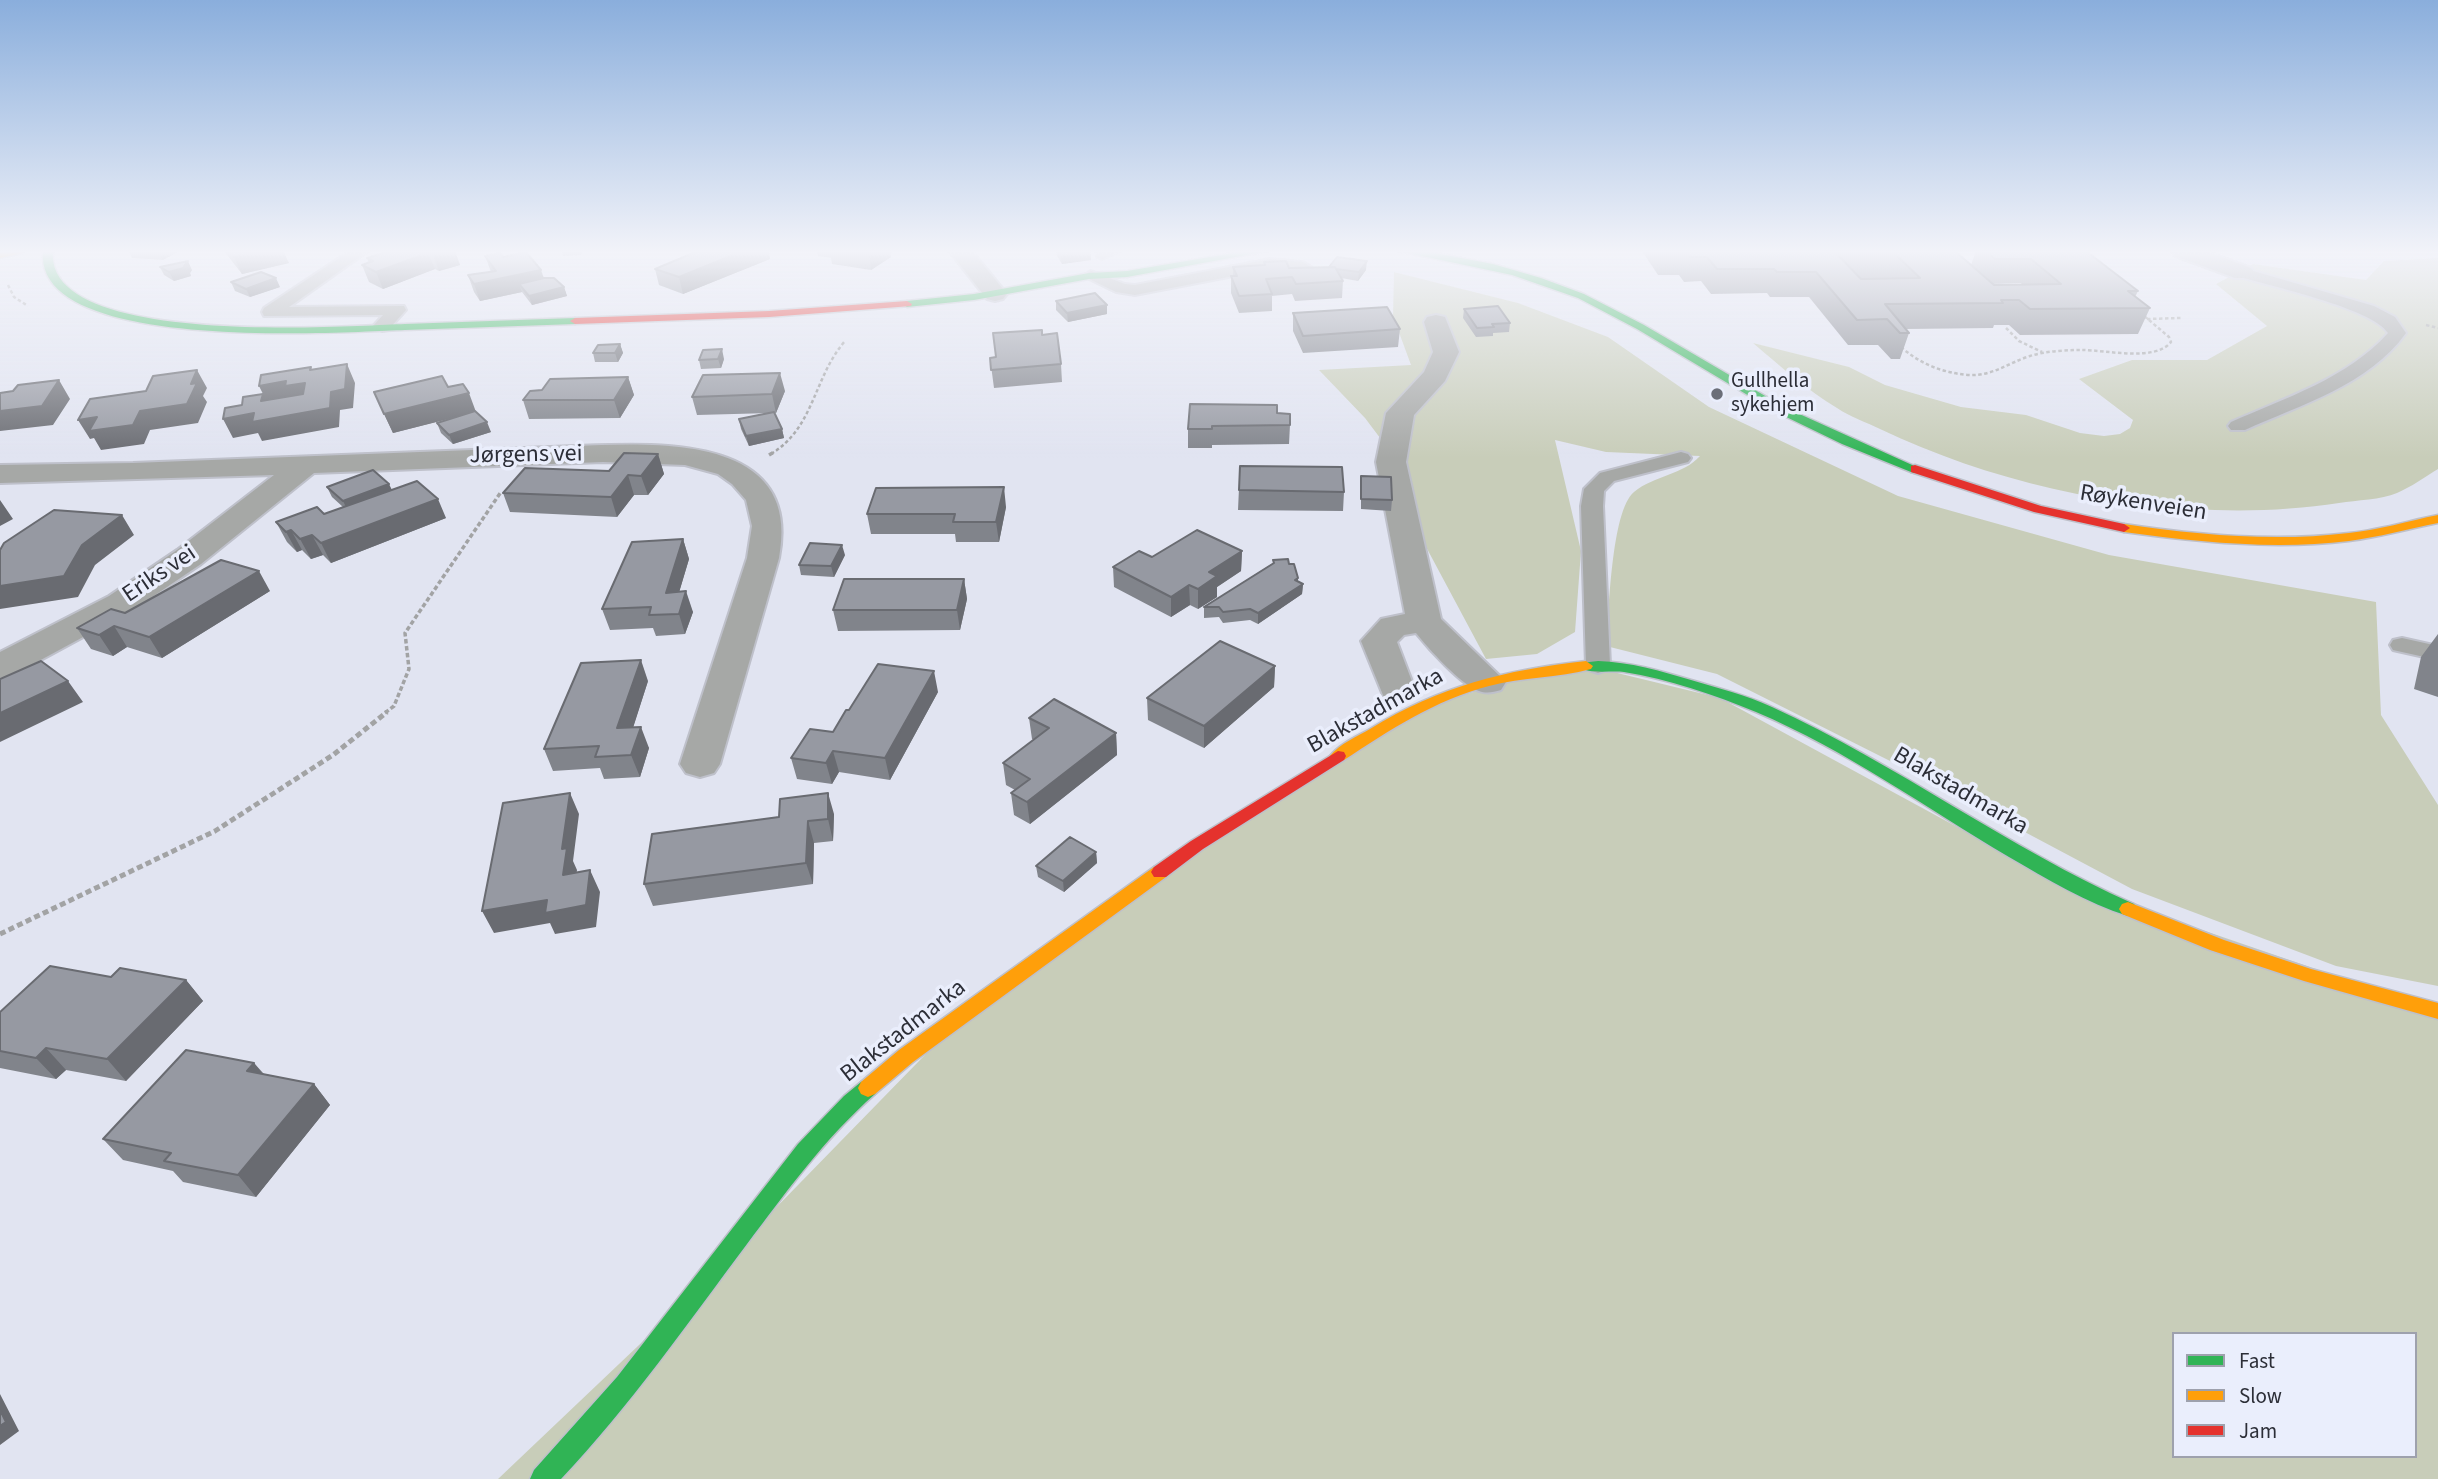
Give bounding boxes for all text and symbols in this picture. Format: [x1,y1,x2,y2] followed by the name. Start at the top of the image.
[1731,369,1814,419] place label: Gullhella sykehjem
[1709,386,1725,402] marker: Gullhella sykehjem
[469,441,583,471] street label: Jørgens vei
[2078,480,2208,528] street label: Røykenveien
[118,540,202,610] street label: Eriks vei
[1303,663,1449,761] street label: Blakstadmarka
[1887,742,2033,842] street label: Blakstadmarka
[836,974,972,1090] street label: Blakstadmarka
[2172,1332,2417,1458] legend
[2239,1346,2275,1376] text: Fast
[2239,1381,2282,1411] text: Slow
[2239,1416,2277,1446] text: Jam

